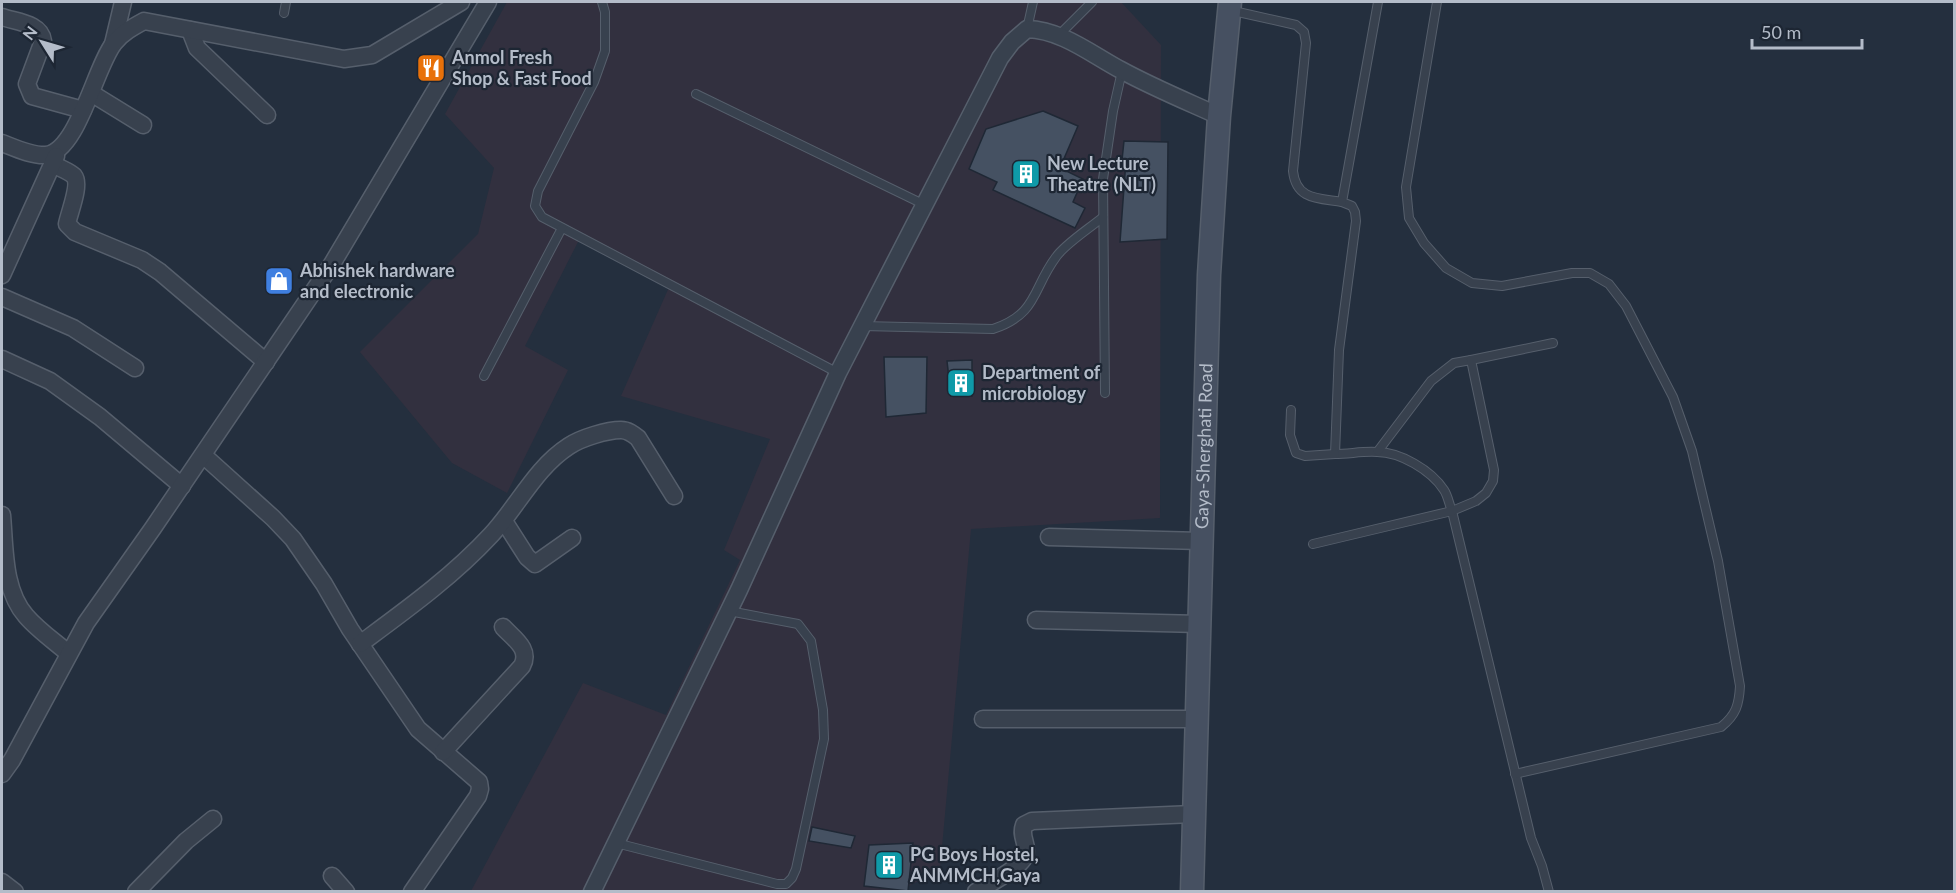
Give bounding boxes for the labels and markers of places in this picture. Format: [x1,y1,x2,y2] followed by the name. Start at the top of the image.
[451,46,592,89] place label: Anmol Fresh Shop & Fast Food
[415,52,447,84] restaurant icon: Anmol Fresh Shop & Fast Food
[1047,152,1156,195] place label: New Lecture Theatre (NLT)
[1010,158,1042,190] building icon: New Lecture Theatre (NLT)
[299,259,455,302] place label: Abhishek hardware and electronic
[263,265,295,297] shop icon: Abhishek hardware and electronic
[982,361,1101,404] place label: Department of microbiology
[945,367,977,399] building icon: Department of microbiology
[909,843,1040,886] place label: PG Boys Hostel, ANMMCH,Gaya
[873,849,905,881] building icon: PG Boys Hostel, ANMMCH,Gaya

